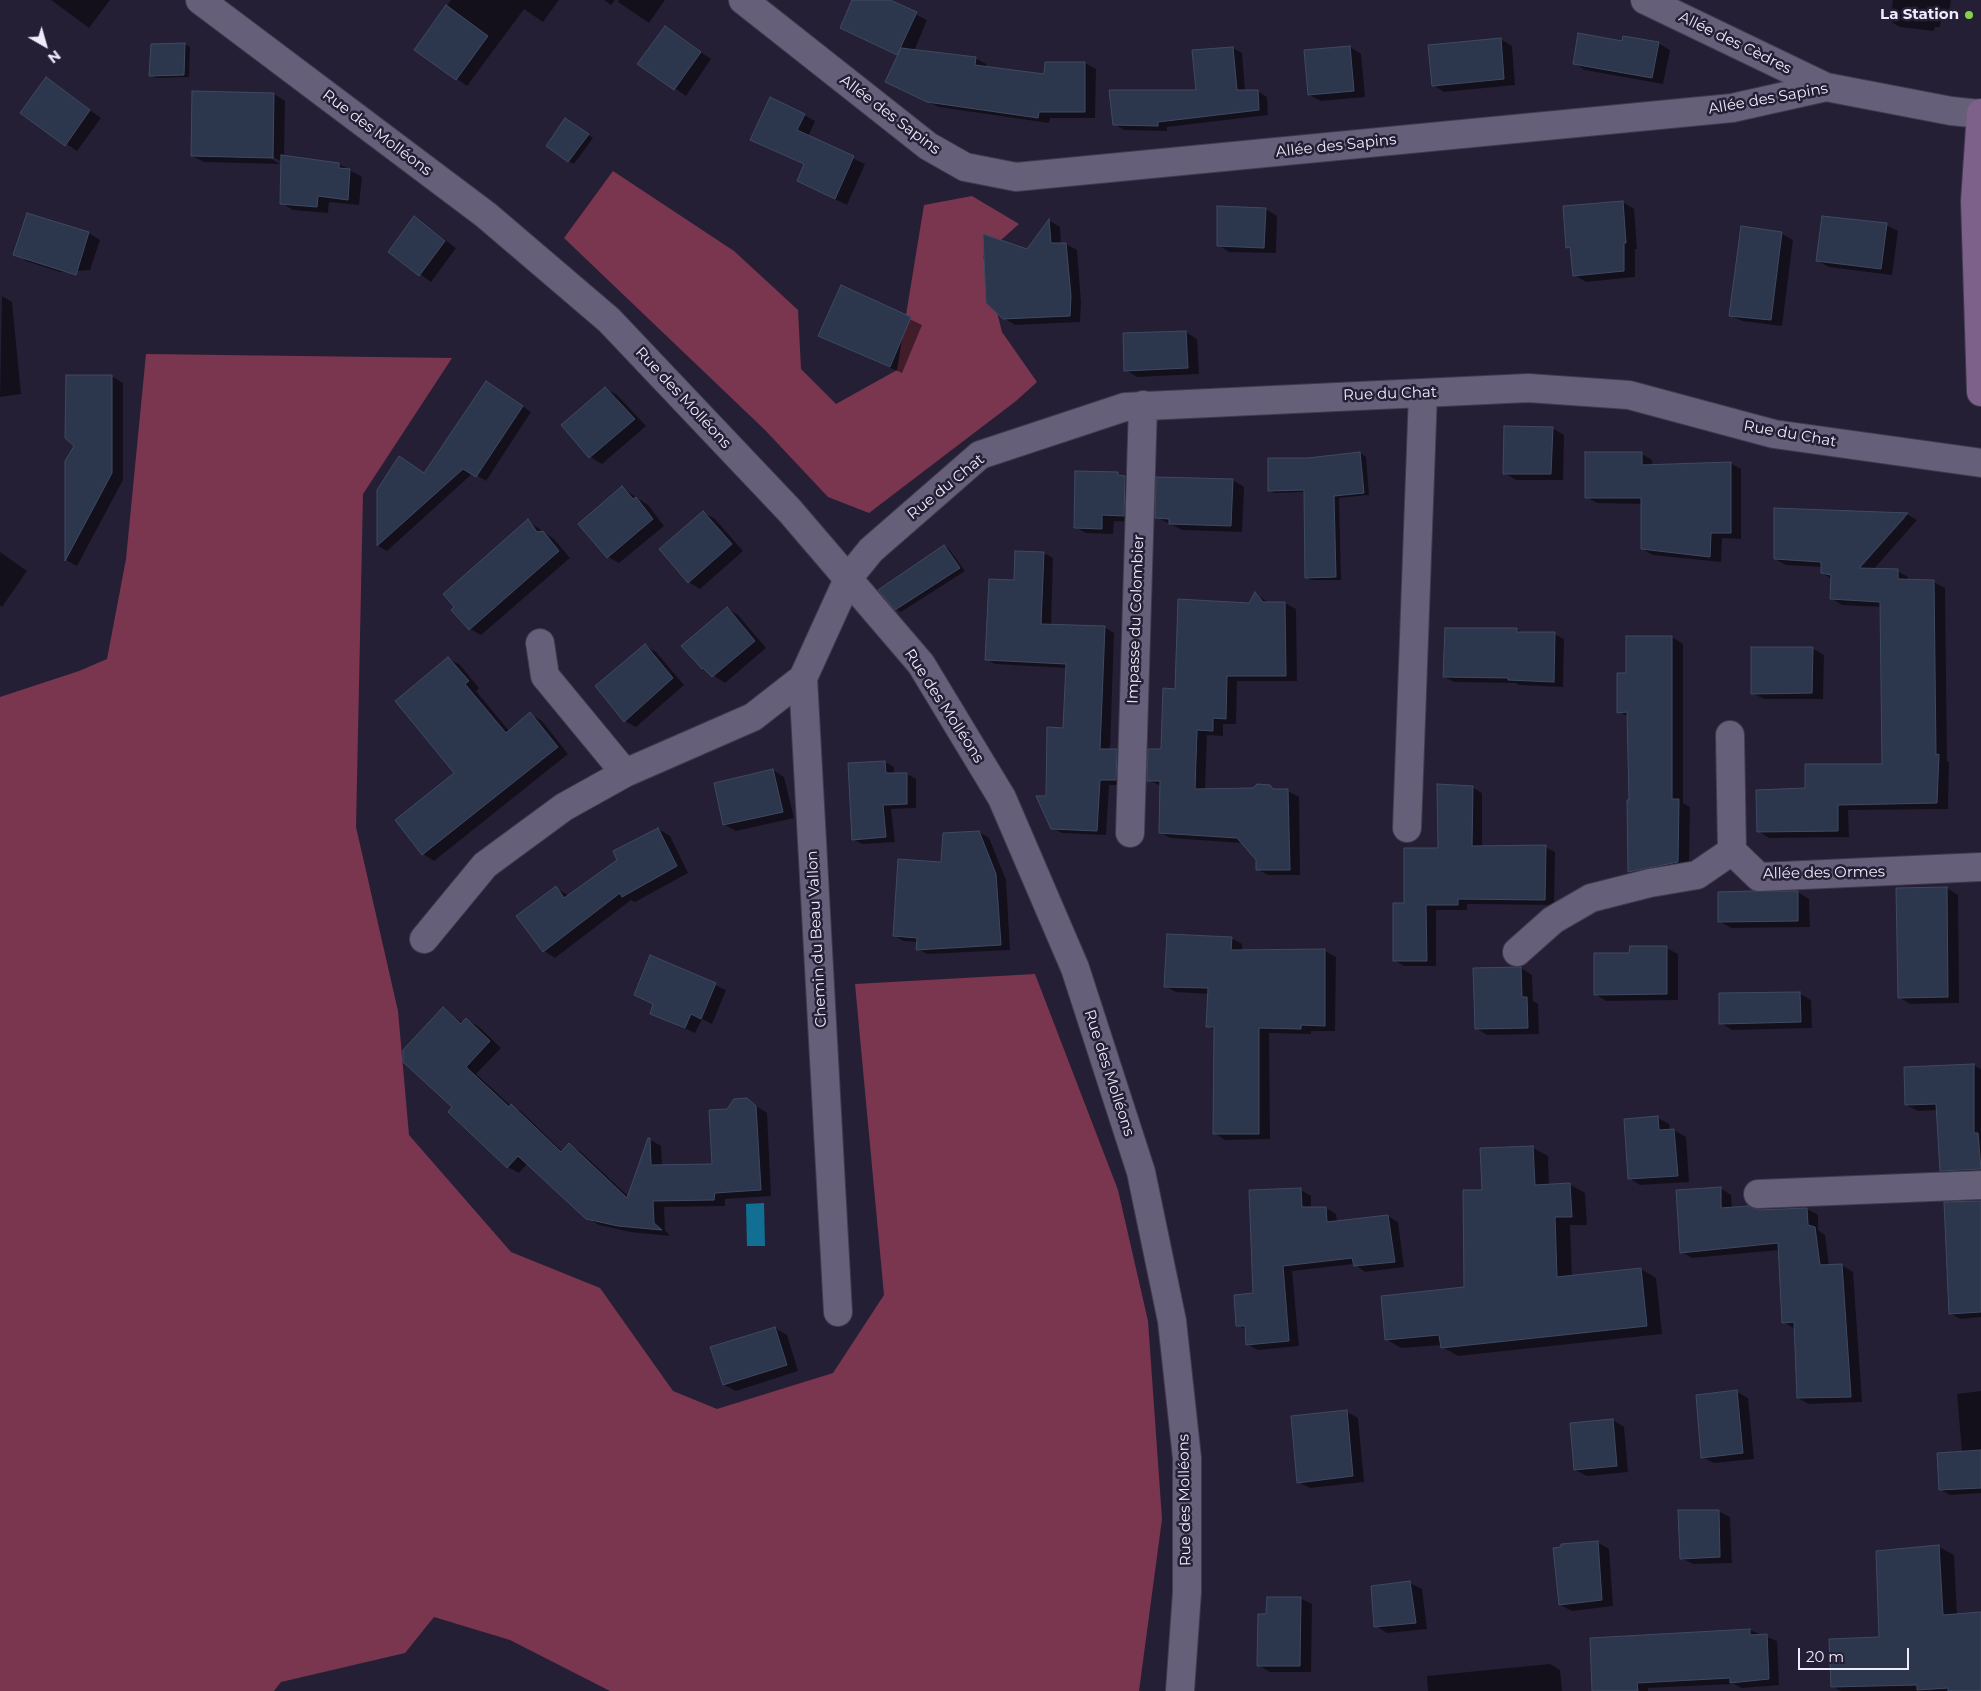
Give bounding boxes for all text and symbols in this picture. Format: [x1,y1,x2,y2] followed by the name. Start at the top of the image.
[1880,6,1959,24] place label: La Station
[1676,8,1794,78] street label: Allée des Cèdres
[1963,9,1975,21] marker: La Station
[20,20,70,70] north arrow
[44,46,64,67] text: N
[836,71,944,159] street label: Allée des Sapins
[1707,80,1829,118] street label: Allée des Sapins
[319,86,435,180] street label: Rue des Molléons
[1275,131,1397,161] street label: Allée des Sapins
[631,344,735,452] street label: Rue des Molléons
[1343,383,1437,405] street label: Rue du Chat
[1742,417,1838,451] street label: Rue du Chat
[904,450,988,524] street label: Rue du Chat
[1124,534,1148,704] street label: Impasse du Colombier
[900,646,988,766] street label: Rue des Molléons
[803,850,831,1028] street label: Chemin du Beau Vallon
[1763,863,1885,883] street label: Allée des Ormes
[1080,1007,1138,1139] street label: Rue des Molléons
[1175,1434,1195,1566] street label: Rue des Molléons
[1801,1638,1912,1670] scale bar
[1806,1647,1844,1666] text: 20 m

